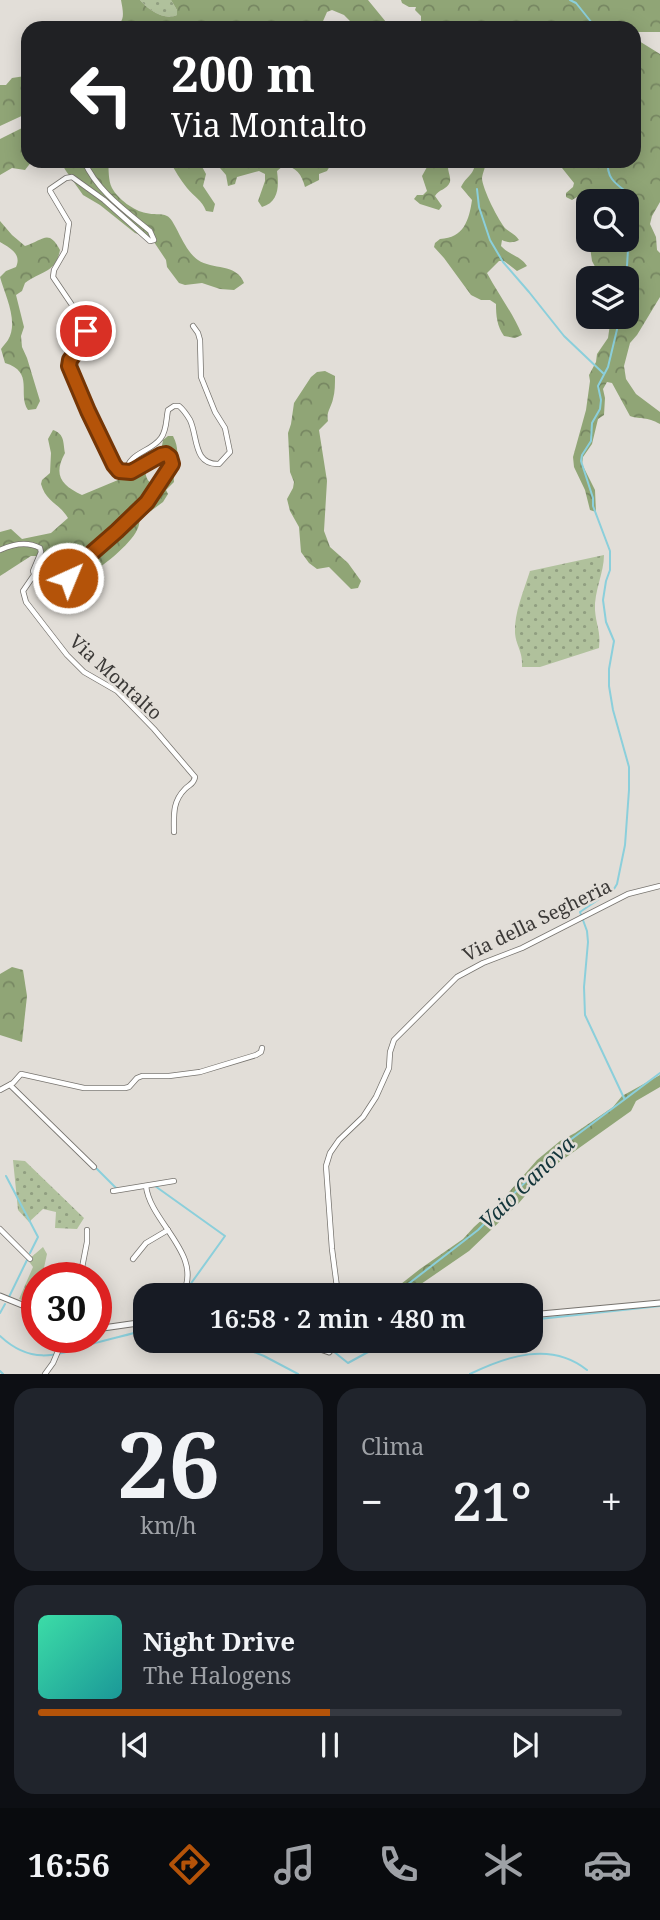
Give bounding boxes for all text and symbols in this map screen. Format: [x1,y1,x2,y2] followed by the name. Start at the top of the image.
[171,40,315,106] text: 200 m
[56,49,147,140] icon: left
[171,103,367,146] text: Via Montalto
[576,189,639,329] map controls
[576,189,639,252] button: search
[576,266,639,329] button: layers
[56,301,116,361] pin
[67,312,105,350] icon: arrive
[31,541,105,615] position arrow
[64,628,168,726] street label: Via Montalto
[458,873,616,967] street label: Via della Segheria
[473,1129,581,1235] water label: Vaio Canova
[21,1262,112,1353] speed limit sign: 30
[210,1300,466,1336] text: 16:58 · 2 min · 480 m
[117,1401,220,1525] text: 26
[361,1430,424,1462] text: Clima
[452,1465,532,1536] text: 21°
[361,1475,383,1527] text: −
[601,1475,622,1527] text: +
[140,1509,197,1541] text: km/h
[143,1623,295,1659] text: Night Drive
[143,1659,291,1691] text: The Halogens
[116,1726,154,1764] icon: previous
[311,1726,349,1764] icon: pause
[506,1726,544,1764] icon: next
[165,1840,214,1889] icon: directions
[270,1840,319,1889] icon: music
[374,1840,423,1889] icon: phone
[479,1840,528,1889] icon: climate
[583,1840,632,1889] icon: car
[28,1843,110,1886] text: 16:56

